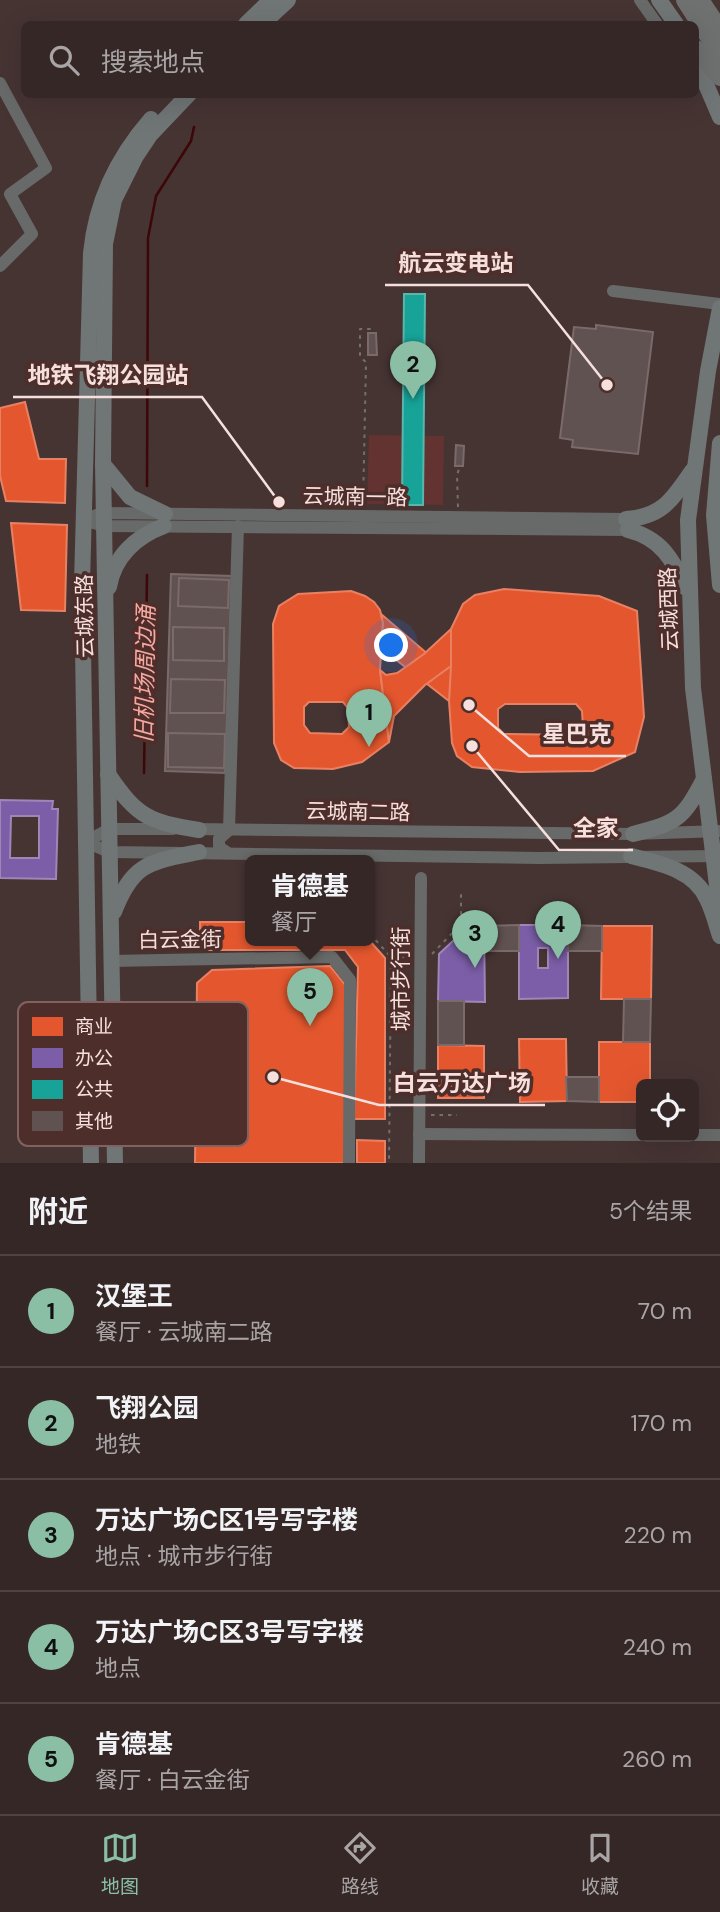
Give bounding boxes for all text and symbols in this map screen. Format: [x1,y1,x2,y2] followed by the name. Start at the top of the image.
[21,21,699,98] search box
[45,41,83,79] icon: search
[101,45,205,79] text: 搜索地点
[385,241,528,285] callout: 航云变电站
[399,248,514,278] text: 航云变电站
[390,341,436,399] pin: 2
[13,353,202,397] callout: 地铁飞翔公园站
[28,360,189,390] text: 地铁飞翔公园站
[302,482,408,512] street label: 云城南一路
[654,567,684,651] street label: 云城西路
[70,574,100,658] street label: 云城东路
[129,602,161,743] water label: 旧机场周边涌
[374,628,408,662] your location
[346,689,392,747] pin: 1
[529,712,626,756] callout: 星巴克
[543,719,612,749] text: 星巴克
[305,797,411,827] street label: 云城南二路
[559,806,633,850] callout: 全家
[573,813,619,843] text: 全家
[245,855,375,946] popup
[271,869,349,903] text: 肯德基
[535,901,581,959] pin: 4
[271,907,317,937] text: 餐厅
[452,910,498,968] pin: 3
[138,925,222,955] street label: 白云金街
[387,927,415,1032] street label: 城市步行街
[287,968,333,1026] pin: 5
[18,1002,248,1146] legend
[75,1014,113,1039] text: 商业
[75,1046,113,1071] text: 办公
[379,1061,545,1105] callout: 白云万达广场
[393,1068,531,1098] text: 白云万达广场
[75,1077,113,1102] text: 公共
[636,1079,699,1142] map controls
[636,1079,699,1142] button: locate
[75,1109,113,1134] text: 其他
[28,1192,88,1231] text: 附近
[609,1196,692,1226] text: 5个结果
[95,1279,173,1313] text: 汉堡王
[47,1296,55,1326] text: 1
[638,1296,692,1326] text: 70 m
[95,1317,273,1347] text: 餐厅 · 云城南二路
[95,1391,199,1425] text: 飞翔公园
[44,1408,58,1438] text: 2
[631,1408,692,1438] text: 170 m
[95,1429,141,1459] text: 地铁
[95,1503,358,1537] text: 万达广场C区1号写字楼
[44,1520,58,1550] text: 3
[623,1520,692,1550] text: 220 m
[95,1541,273,1571] text: 地点 · 城市步行街
[95,1615,364,1649] text: 万达广场C区3号写字楼
[44,1632,58,1662] text: 4
[623,1632,692,1662] text: 240 m
[95,1653,141,1683] text: 地点
[95,1727,173,1761] text: 肯德基
[44,1744,58,1774] text: 5
[622,1744,692,1774] text: 260 m
[95,1765,250,1795] text: 餐厅 · 白云金街
[101,1829,139,1899] tab: 地图
[341,1829,379,1899] tab: 路线
[581,1829,619,1899] tab: 收藏

